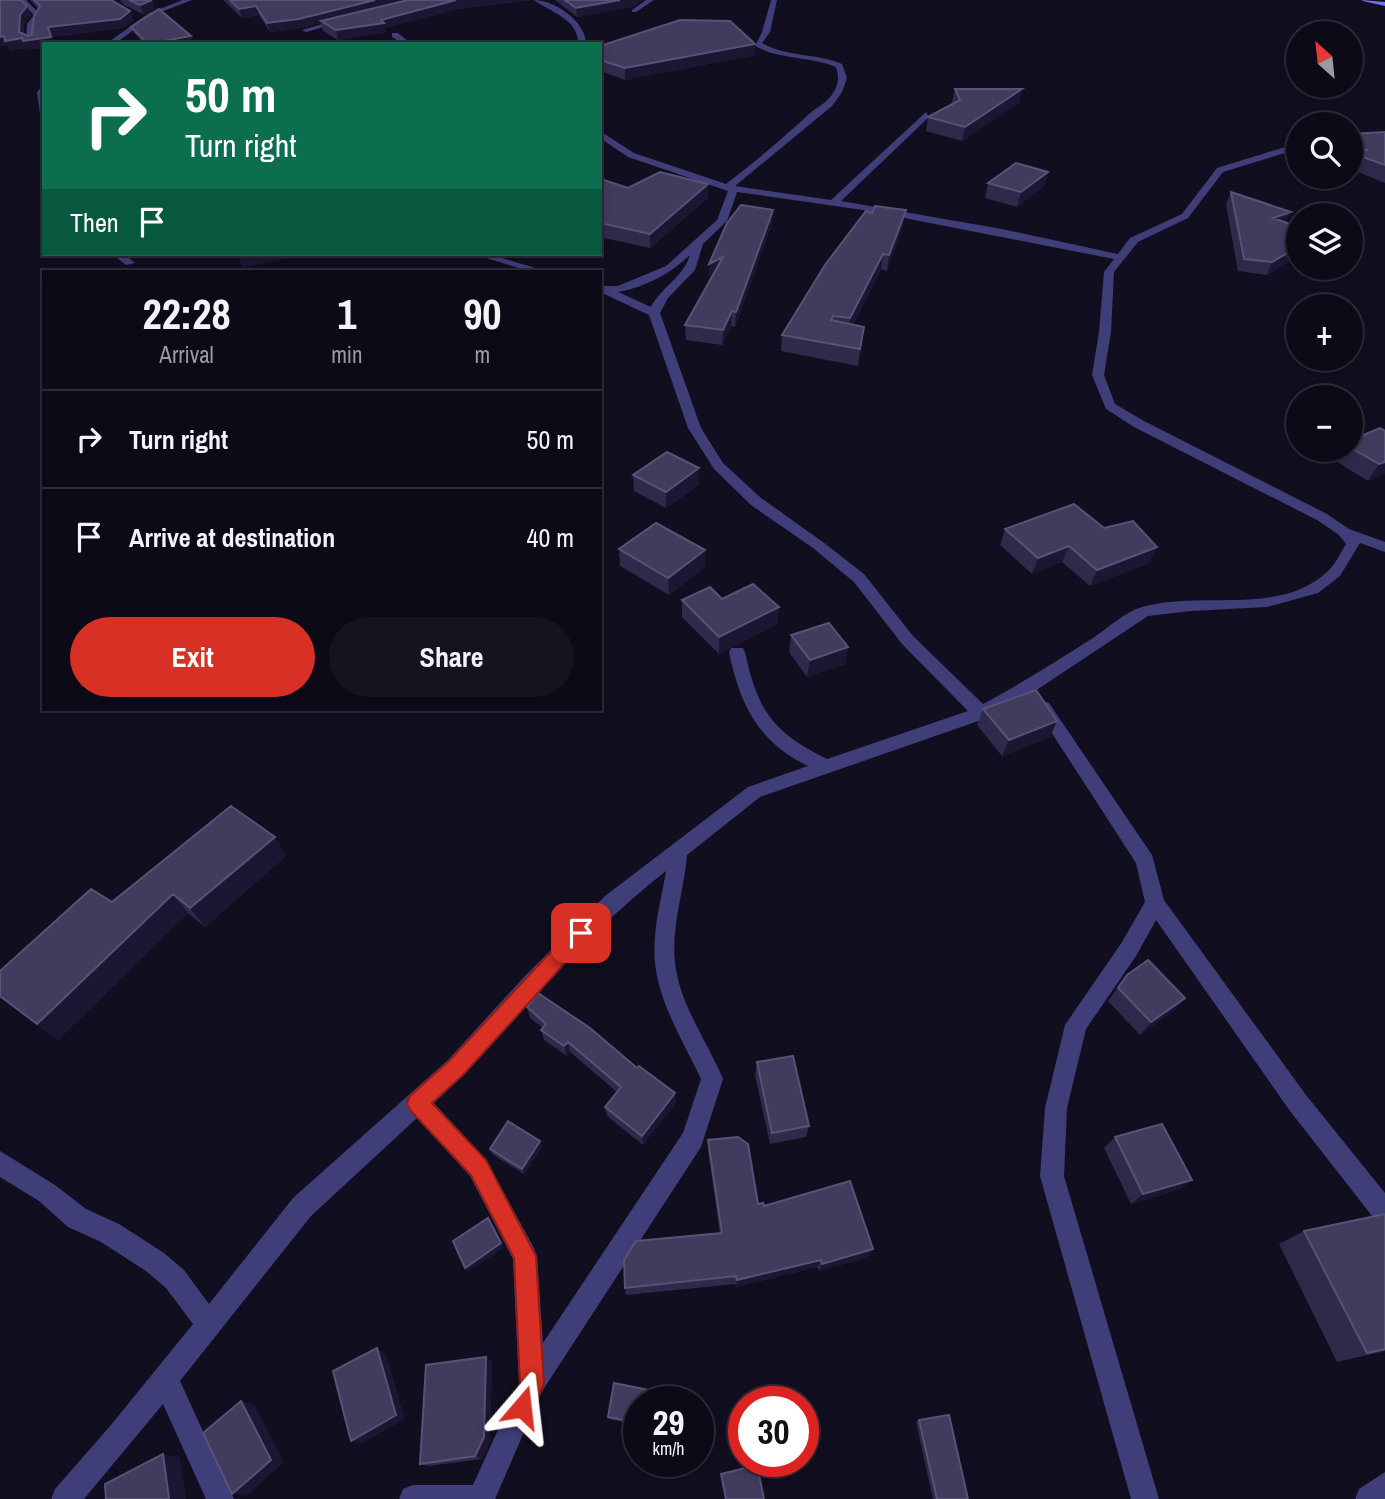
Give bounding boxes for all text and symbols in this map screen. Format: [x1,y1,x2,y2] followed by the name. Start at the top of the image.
[1286,21,1363,98] north arrow
[1286,21,1363,462] map controls
[185,61,277,127] text: 50 m
[70,70,161,161] icon: right
[1286,112,1363,189] button: search
[185,124,297,167] text: Turn right
[133,203,171,241] icon: arrive
[1286,203,1363,280] button: layers
[70,205,119,240] text: Then
[143,286,231,342] text: 22:28
[337,286,356,342] text: 1
[463,286,501,342] text: 90
[1286,294,1363,371] button: +
[159,339,214,370] text: Arrival
[331,339,363,370] text: min
[474,339,490,370] text: m
[1286,385,1363,462] button: −
[70,420,108,458] icon: right
[129,422,228,457] text: Turn right
[527,422,574,457] text: 50 m
[70,518,108,556] icon: arrive
[129,520,335,555] text: Arrive at destination
[527,520,574,555] text: 40 m
[70,617,315,697] button: Exit
[329,617,574,697] button: Share
[551,903,611,963] pin
[562,914,600,952] icon: arrive
[485,1370,559,1444] position arrow
[728,1386,819,1477] speed limit sign: 30
[653,1399,684,1446] text: 29
[653,1436,685,1461] text: km/h

